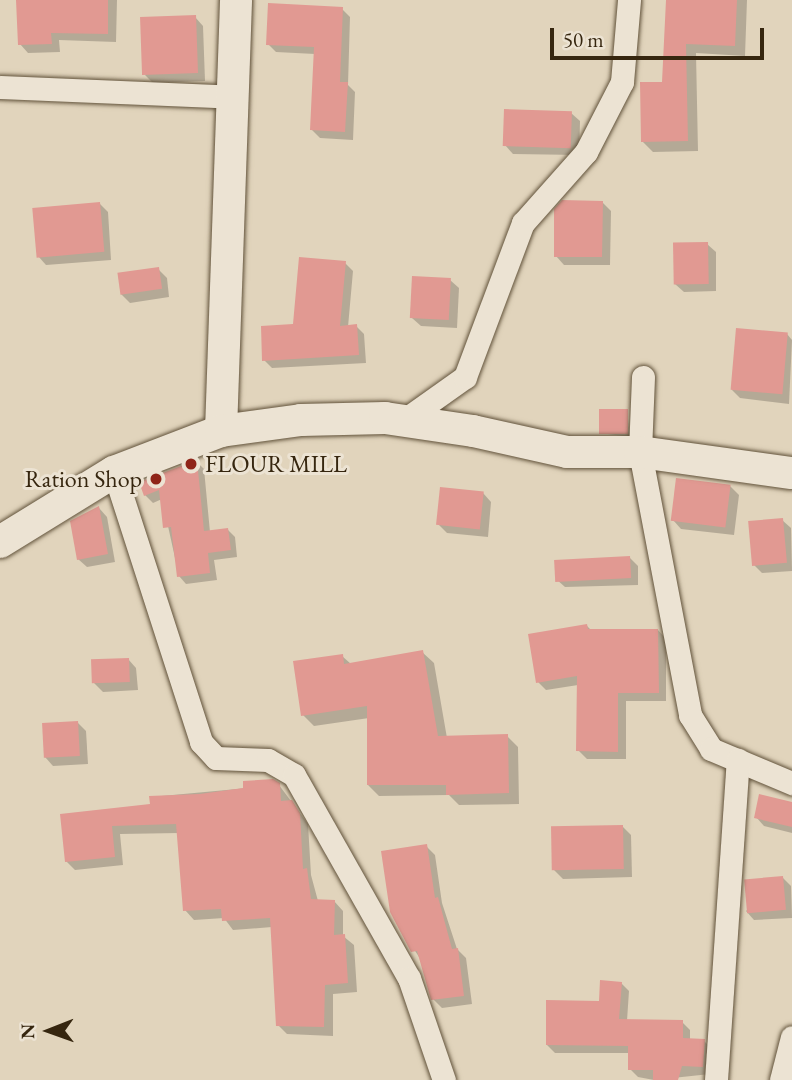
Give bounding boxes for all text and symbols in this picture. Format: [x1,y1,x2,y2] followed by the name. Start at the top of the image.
[554,14,768,58] scale bar
[563,26,604,53] text: 50 m
[205,450,347,478] place label: FLOUR MILL
[183,456,199,472] marker: FLOUR MILL
[25,465,142,493] place label: Ration Shop
[148,471,164,487] marker: Ration Shop
[14,996,84,1066] north arrow
[15,1023,40,1039] text: N

